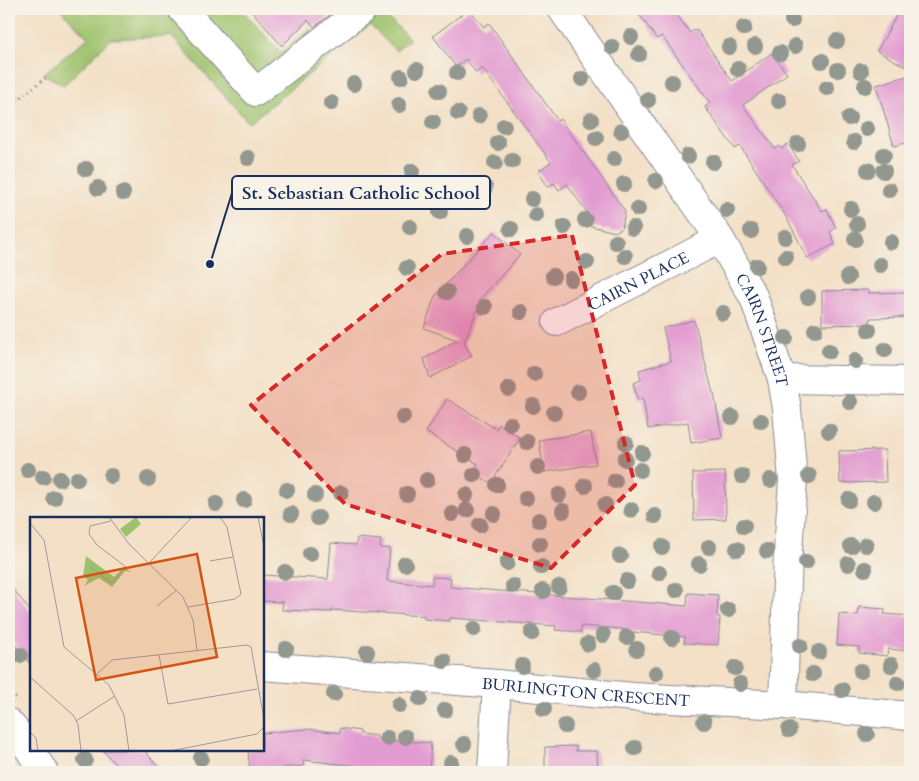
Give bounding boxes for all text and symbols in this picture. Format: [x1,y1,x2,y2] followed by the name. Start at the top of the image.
[232,176,490,209] callout: St. Sebastian Catholic School
[242,181,480,206] text: St. Sebastian Catholic School
[584,247,693,317] street label: CAIRN PLACE
[730,269,793,389] street label: CAIRN STREET
[30,517,264,751] inset map
[481,673,691,712] street label: BURLINGTON CRESCENT

